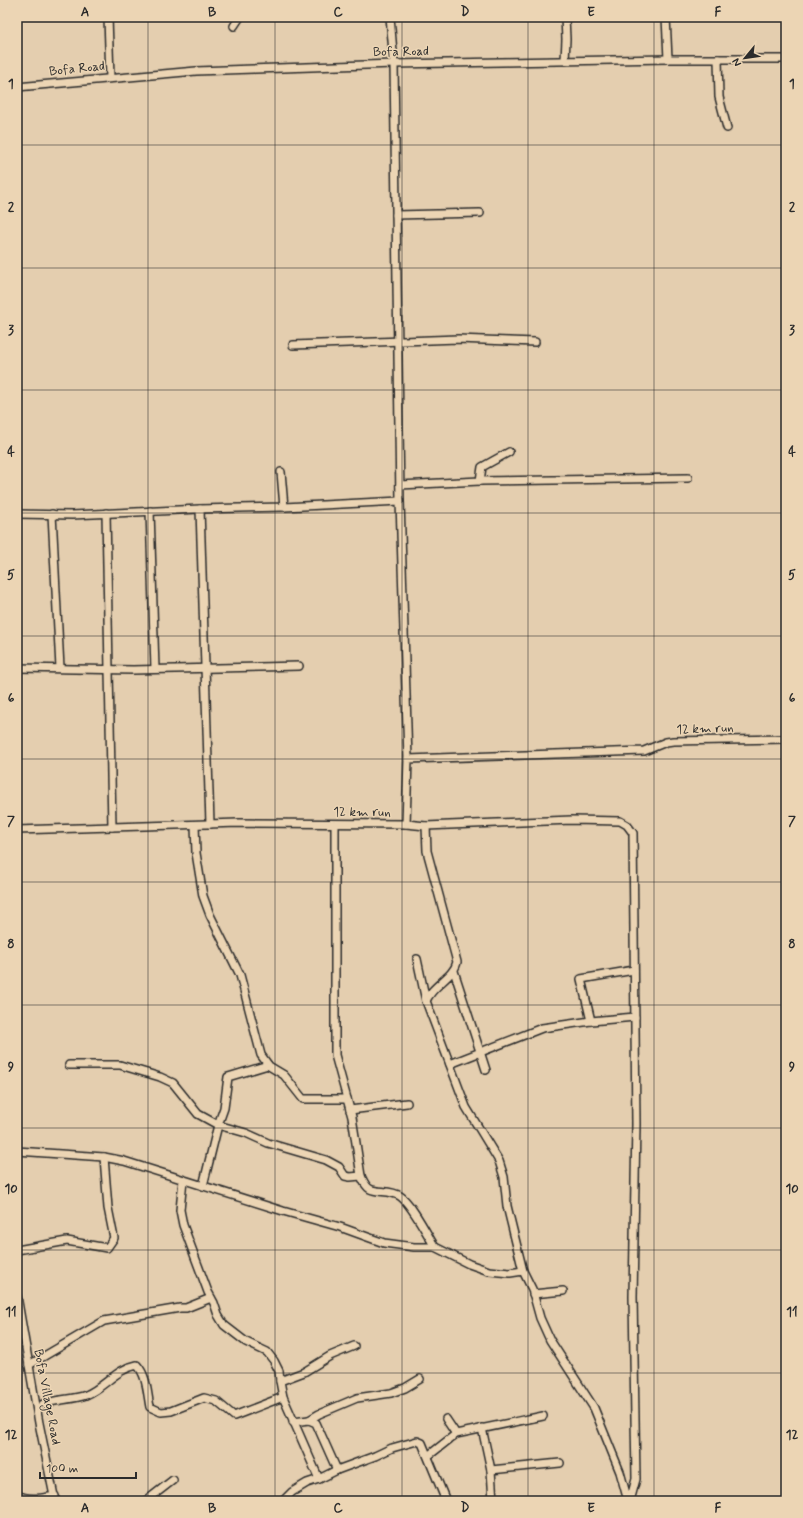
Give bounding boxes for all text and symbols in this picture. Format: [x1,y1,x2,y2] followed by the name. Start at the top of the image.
[81,4,89,21] text: A
[208,4,217,21] text: B
[333,4,343,21] text: C
[461,4,470,21] text: D
[587,4,595,21] text: E
[715,4,722,21] text: F
[725,38,765,78] north arrow
[373,43,429,61] street label: Bofa Road
[729,56,745,69] text: N
[48,58,106,80] street label: Bofa Road
[8,76,14,93] text: 1
[789,76,795,93] text: 1
[8,199,15,216] text: 2
[789,199,796,216] text: 2
[8,322,14,339] text: 3
[789,322,795,339] text: 3
[7,444,15,461] text: 4
[788,444,796,461] text: 4
[7,567,15,584] text: 5
[788,567,796,584] text: 5
[8,690,15,707] text: 6
[789,690,796,707] text: 6
[676,720,734,738] street label: 12 km run
[333,804,391,821] street label: 12 km run
[7,813,15,830] text: 7
[788,813,796,830] text: 7
[7,936,15,953] text: 8
[788,936,796,953] text: 8
[8,1059,15,1076] text: 9
[789,1059,796,1076] text: 9
[4,1181,18,1198] text: 10
[785,1181,799,1198] text: 10
[5,1304,17,1321] text: 11
[786,1304,798,1321] text: 11
[28,1348,65,1447] street label: Bofa Village Road
[5,1427,17,1444] text: 12
[786,1427,798,1444] text: 12
[40,1454,136,1480] scale bar
[46,1461,78,1477] text: 100 m
[81,1500,89,1517] text: A
[208,1500,217,1517] text: B
[333,1500,343,1517] text: C
[461,1500,470,1517] text: D
[587,1500,595,1517] text: E
[715,1500,722,1517] text: F

